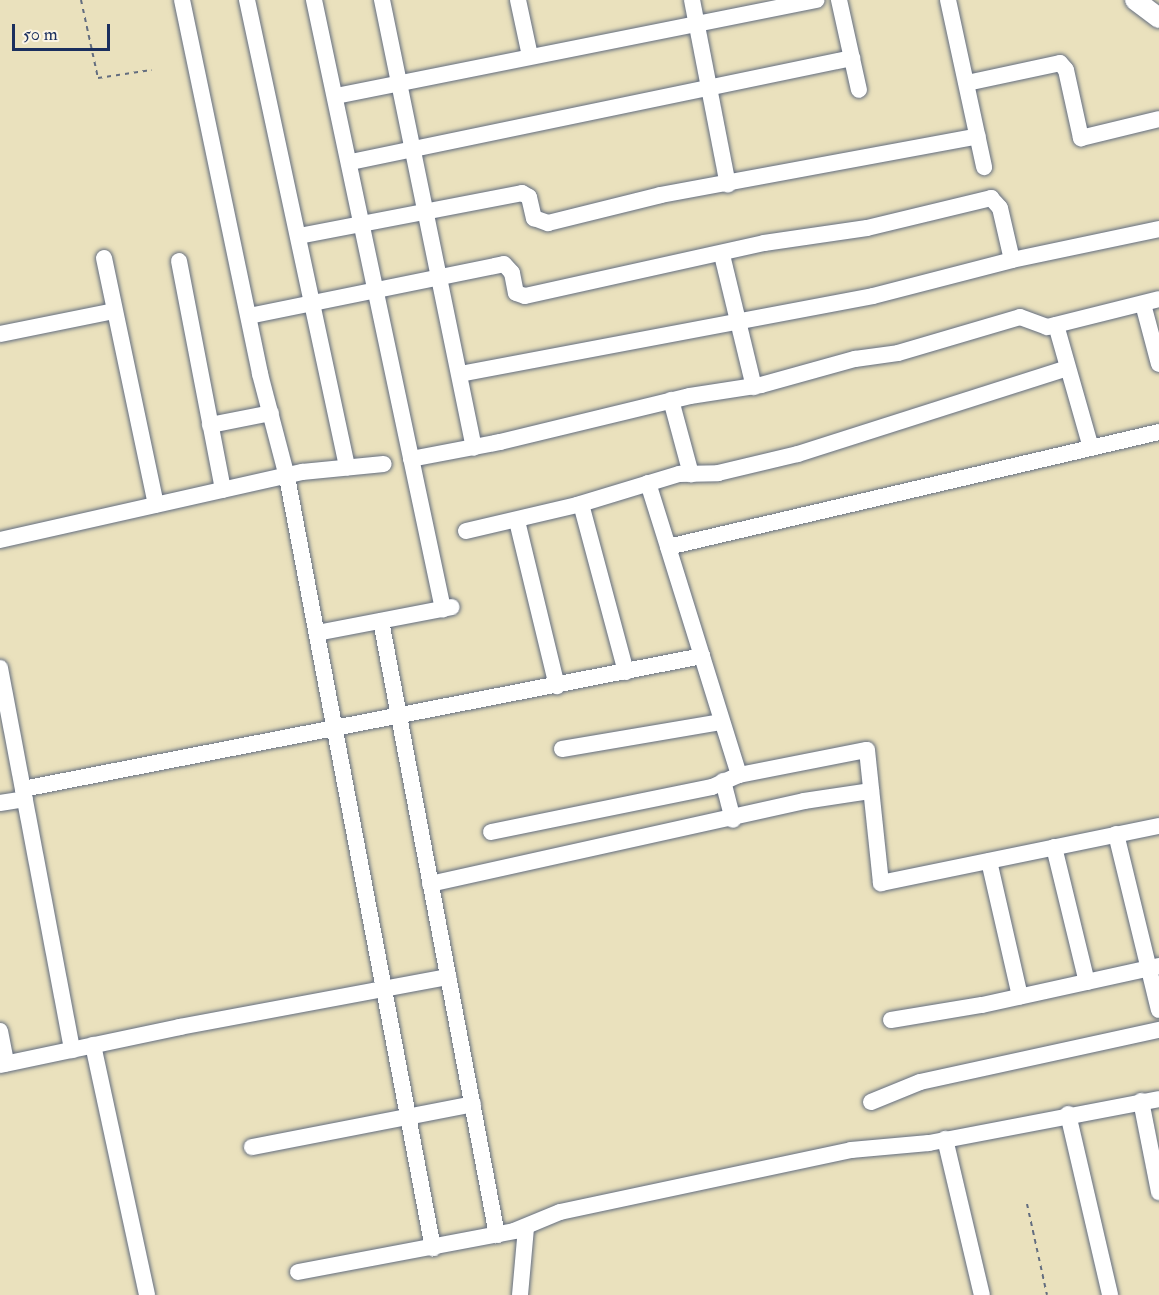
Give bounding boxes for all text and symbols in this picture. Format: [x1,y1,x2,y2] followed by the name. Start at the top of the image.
[15,12,112,50] scale bar
[23,23,58,46] text: 50 m

